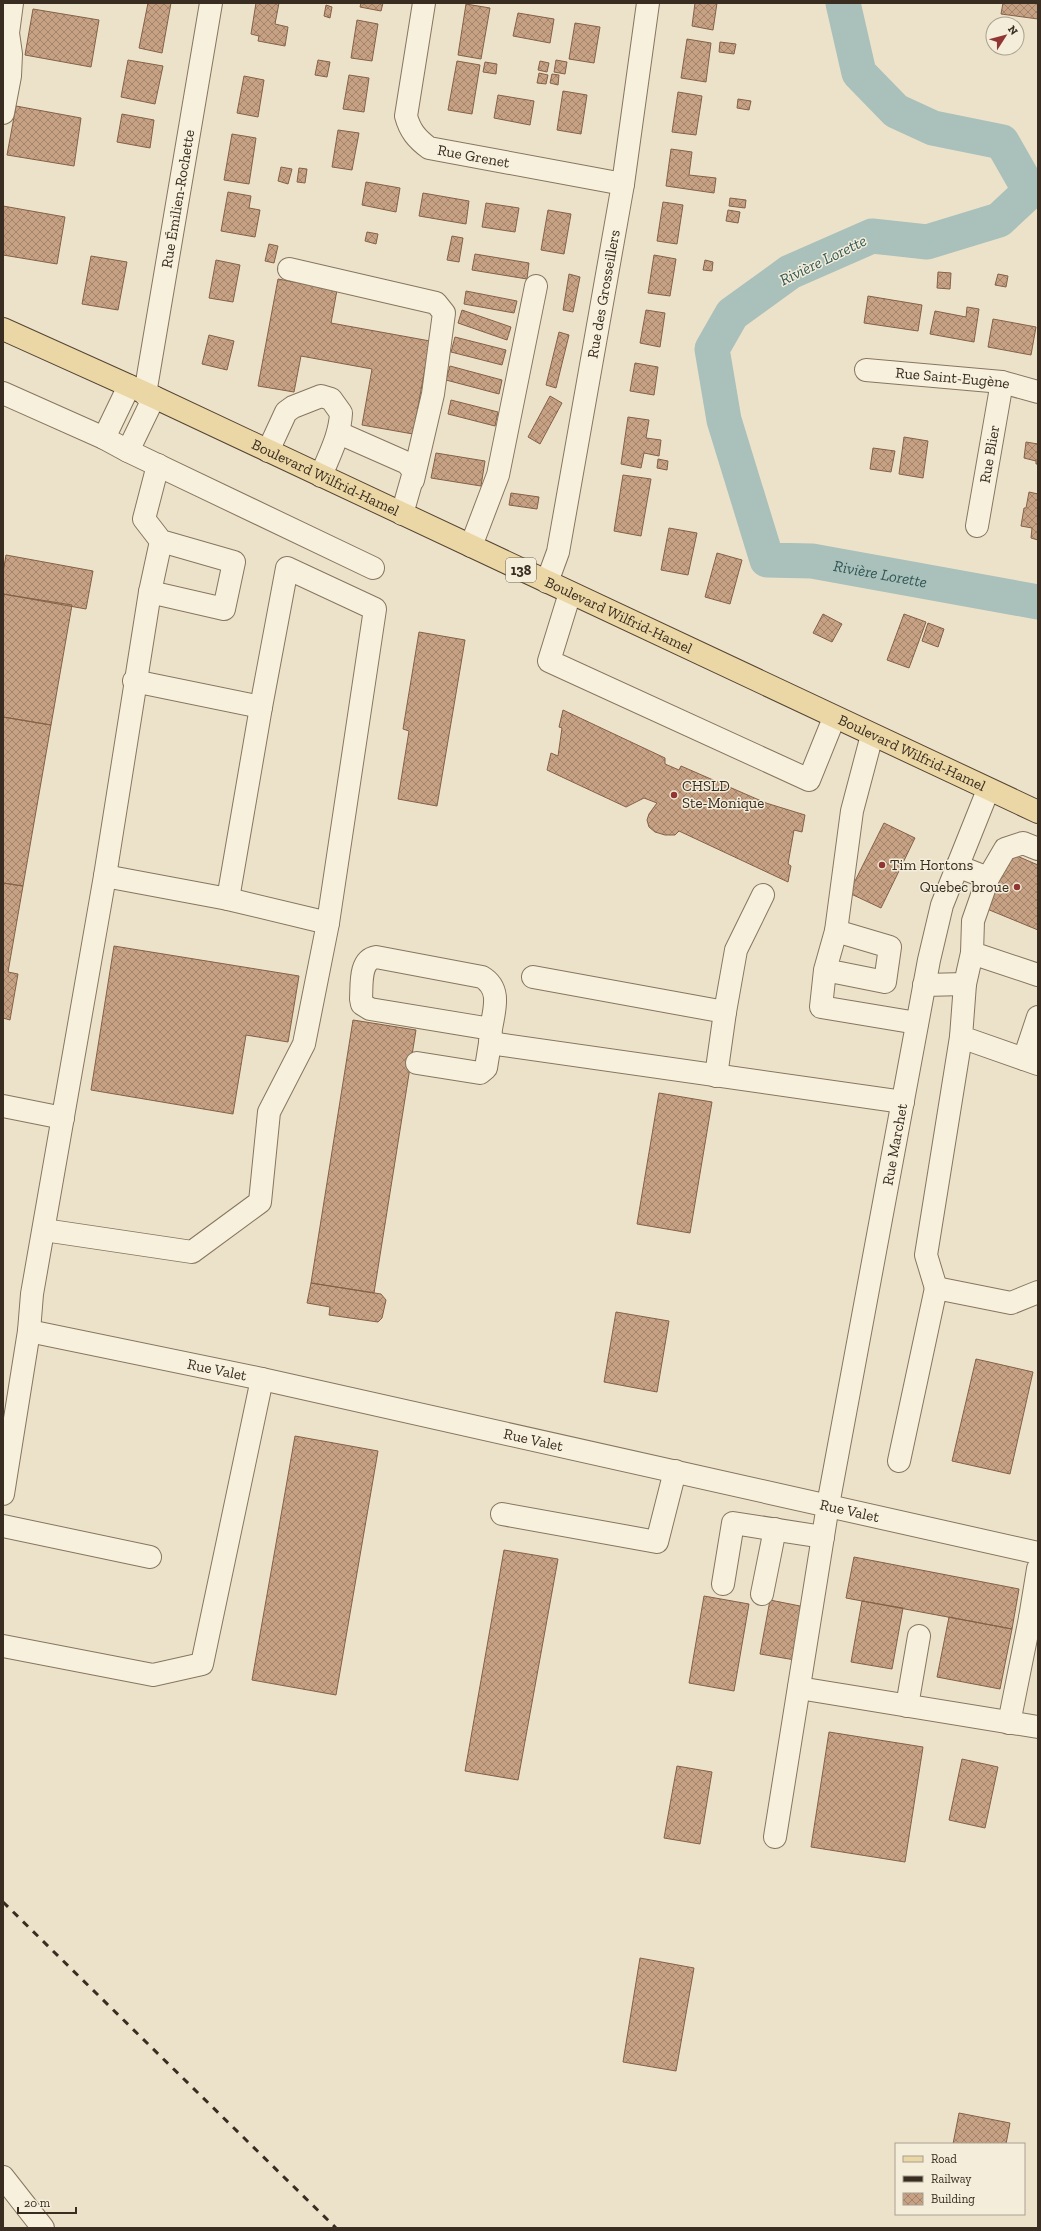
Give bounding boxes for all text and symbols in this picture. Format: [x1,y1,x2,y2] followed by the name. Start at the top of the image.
[985,16,1025,56] north arrow
[1005,23,1021,38] text: N
[157,128,198,269] street label: Rue Émilien-Rochette
[436,141,512,172] street label: Rue Grenet
[583,228,624,360] street label: Rue des Grosseillers
[776,231,870,289] water label: Rivière Lorette
[895,364,1012,393] street label: Rue Saint-Eugène
[976,424,1003,485] street label: Rue Blier
[249,435,402,520] street label: Boulevard Wilfrid-Hamel
[832,556,929,591] water label: Rivière Lorette
[506,558,536,582] road number: 138
[542,573,695,658] street label: Boulevard Wilfrid-Hamel
[835,711,989,795] street label: Boulevard Wilfrid-Hamel
[682,777,764,812] place label: CHSLD Ste-Monique
[669,790,679,800] marker: CHSLD Ste-Monique
[890,856,973,874] place label: Tim Hortons
[877,860,887,870] marker: Tim Hortons
[920,878,1009,896] place label: Quebec broue
[1012,882,1022,892] marker: Quebec broue
[878,1102,911,1187] street label: Rue Marchet
[186,1355,249,1385] street label: Rue Valet
[502,1424,565,1455] street label: Rue Valet
[818,1495,881,1526] street label: Rue Valet
[895,2143,1025,2215] legend
[931,2152,957,2166] text: Road
[931,2172,972,2186] text: Railway
[18,2189,76,2215] scale bar
[931,2192,975,2206] text: Building
[24,2196,51,2210] text: 20 m

